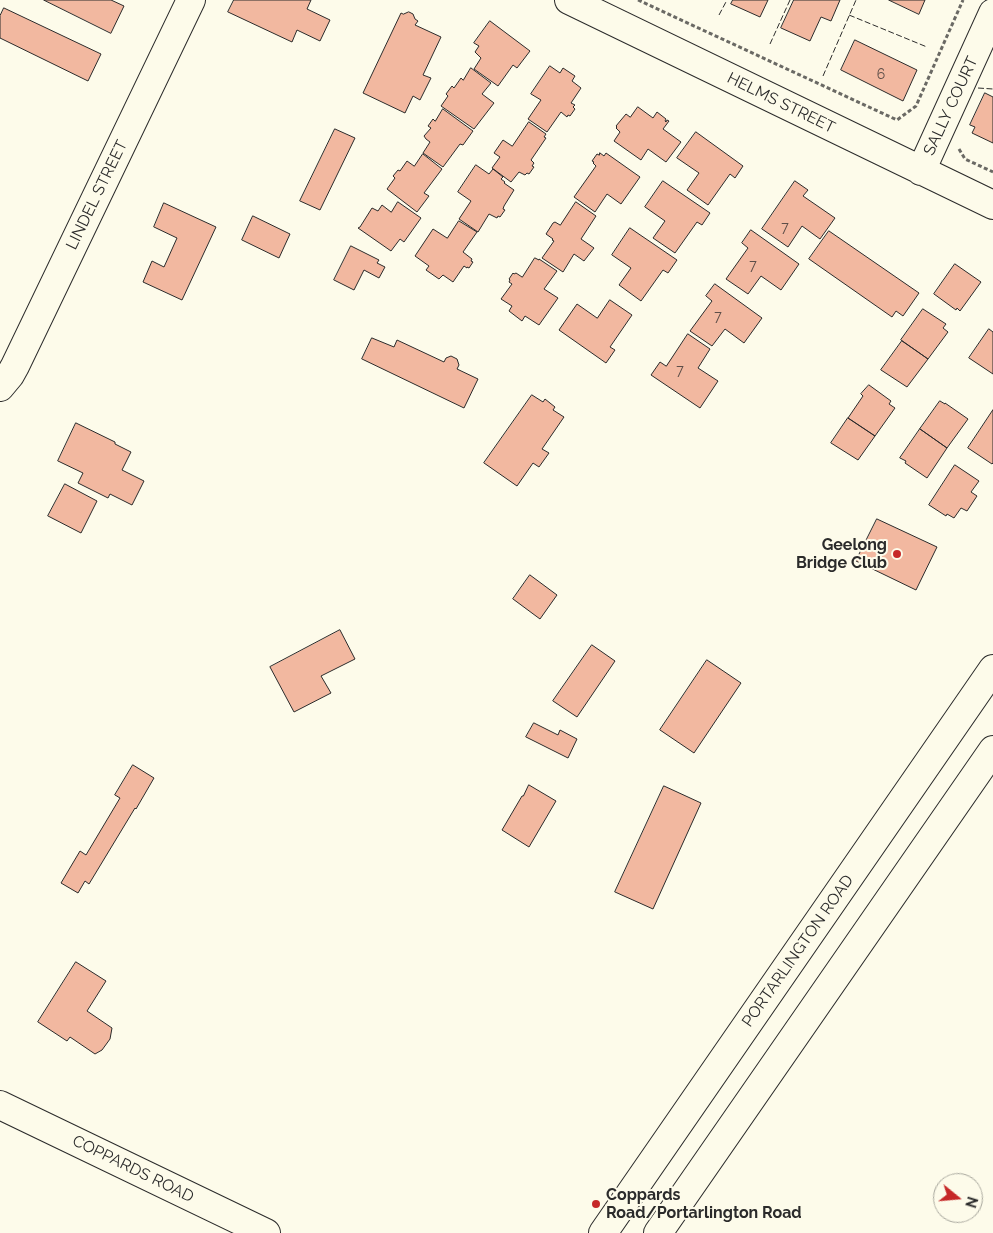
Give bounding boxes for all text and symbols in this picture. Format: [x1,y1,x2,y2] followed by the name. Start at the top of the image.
[920,54,982,158] street label: SALLY COURT
[877,67,885,83] house number: 6
[724,69,838,137] street label: HELMS STREET
[62,137,132,253] street label: LINDEL STREET
[781,220,789,236] house number: 7
[749,258,757,274] house number: 7
[714,309,722,325] house number: 7
[676,363,684,379] house number: 7
[796,535,887,573] place label: Geelong Bridge Club
[891,548,903,560] marker: Geelong Bridge Club
[738,871,858,1031] street label: PORTARLINGTON ROAD
[69,1131,197,1207] street label: COPPARDS ROAD
[933,1173,983,1223] north arrow
[606,1185,802,1223] place label: Coppards Road/Portarlington Road
[962,1195,981,1210] text: N
[590,1198,602,1210] marker: Coppards Road/Portarlington Road

